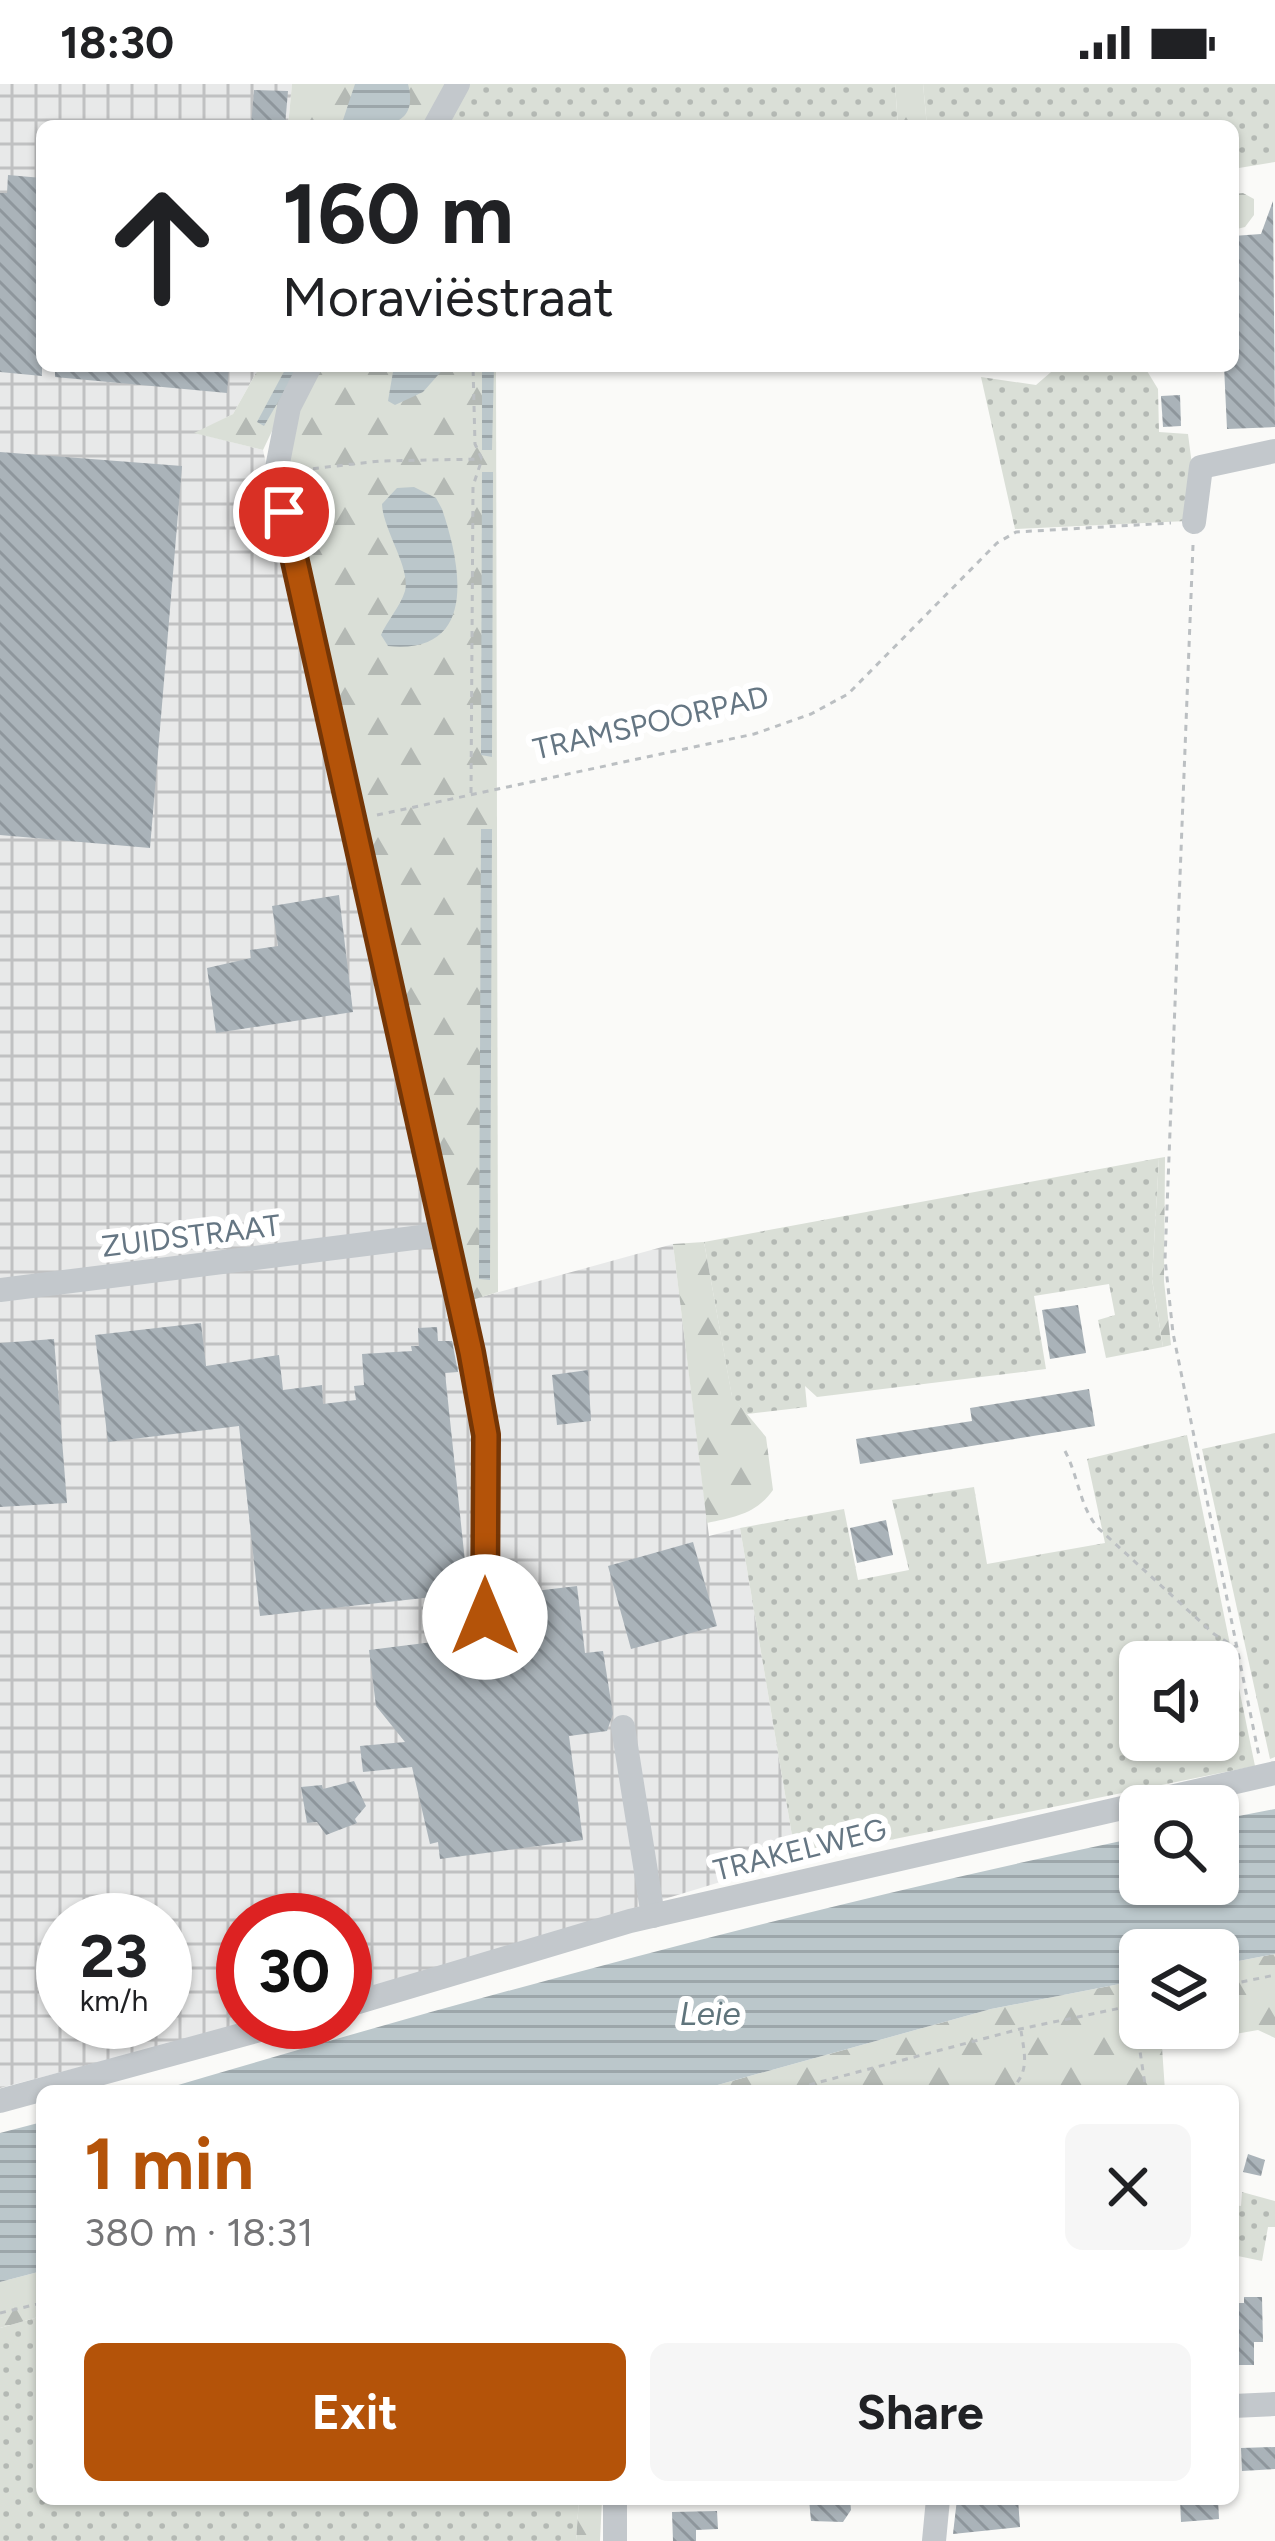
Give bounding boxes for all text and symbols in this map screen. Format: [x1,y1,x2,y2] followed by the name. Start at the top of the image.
[60,15,174,69] text: 18:30
[282,163,514,264] text: 160 m
[84,168,240,324] icon: ahead
[282,265,614,330] text: Moraviëstraat
[233,461,335,563] pin
[251,479,317,545] icon: arrive
[530,677,772,768] street label: TRAMSPOORPAD
[99,1206,283,1265] street label: ZUIDSTRAAT
[422,1554,548,1680] position arrow
[1119,1641,1239,2049] map controls
[1119,1641,1239,1761] button: sound
[1119,1785,1239,1905] button: search
[710,1810,890,1889] street label: TRAKELWEG
[216,1893,372,2049] speed limit sign: 30
[80,1920,148,1992] text: 23
[1119,1929,1239,2049] button: layers
[80,1982,148,2019] text: km/h
[680,1994,740,2033] water label: Leie
[84,2121,254,2207] text: 1 min
[1065,2124,1191,2250] button: close
[84,2209,313,2256] text: 380 m · 18:31
[84,2343,626,2481] button: Exit
[650,2343,1191,2481] button: Share

